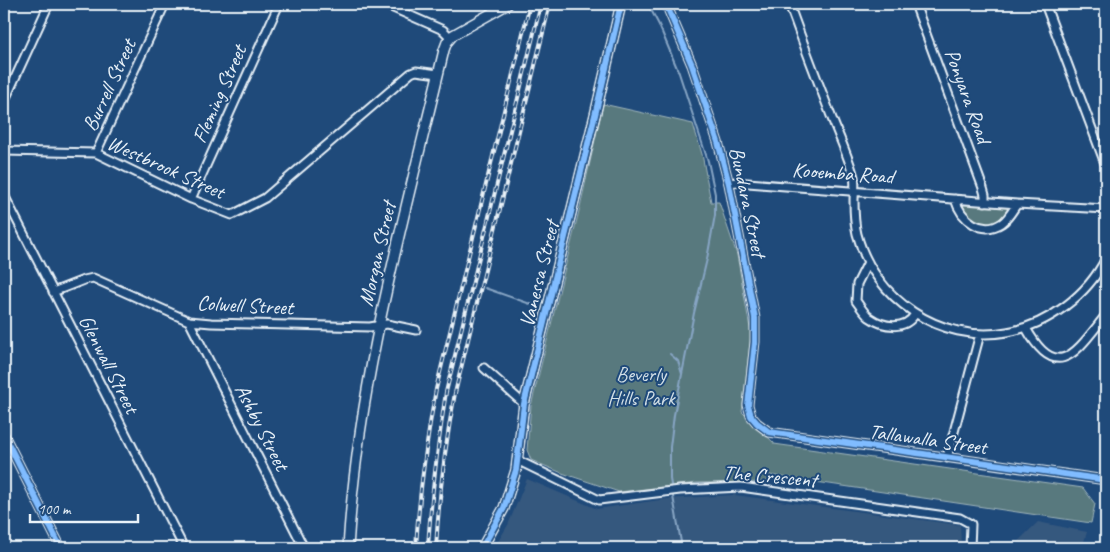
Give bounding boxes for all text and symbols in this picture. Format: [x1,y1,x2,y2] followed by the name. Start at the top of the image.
[76,33,142,135] street label: Burrell Street
[186,39,253,147] street label: Fleming Street
[939,46,998,150] street label: Ponyara Road
[103,130,231,205] street label: Westbrook Street
[724,145,773,262] street label: Bundara Street
[791,156,897,190] street label: Kooemba Road
[352,196,402,309] street label: Morgan Street
[513,215,565,330] street label: Vanessa Street
[196,290,296,321] street label: Colwell Street
[73,310,146,419] street label: Glenwall Street
[607,361,676,411] park label: Beverly Hills Park
[229,379,296,476] street label: Ashby Street
[867,418,991,460] street label: Tallawalla Street
[722,459,821,493] street label: The Crescent
[30,492,138,524] scale bar
[38,500,72,519] text: 100 m

